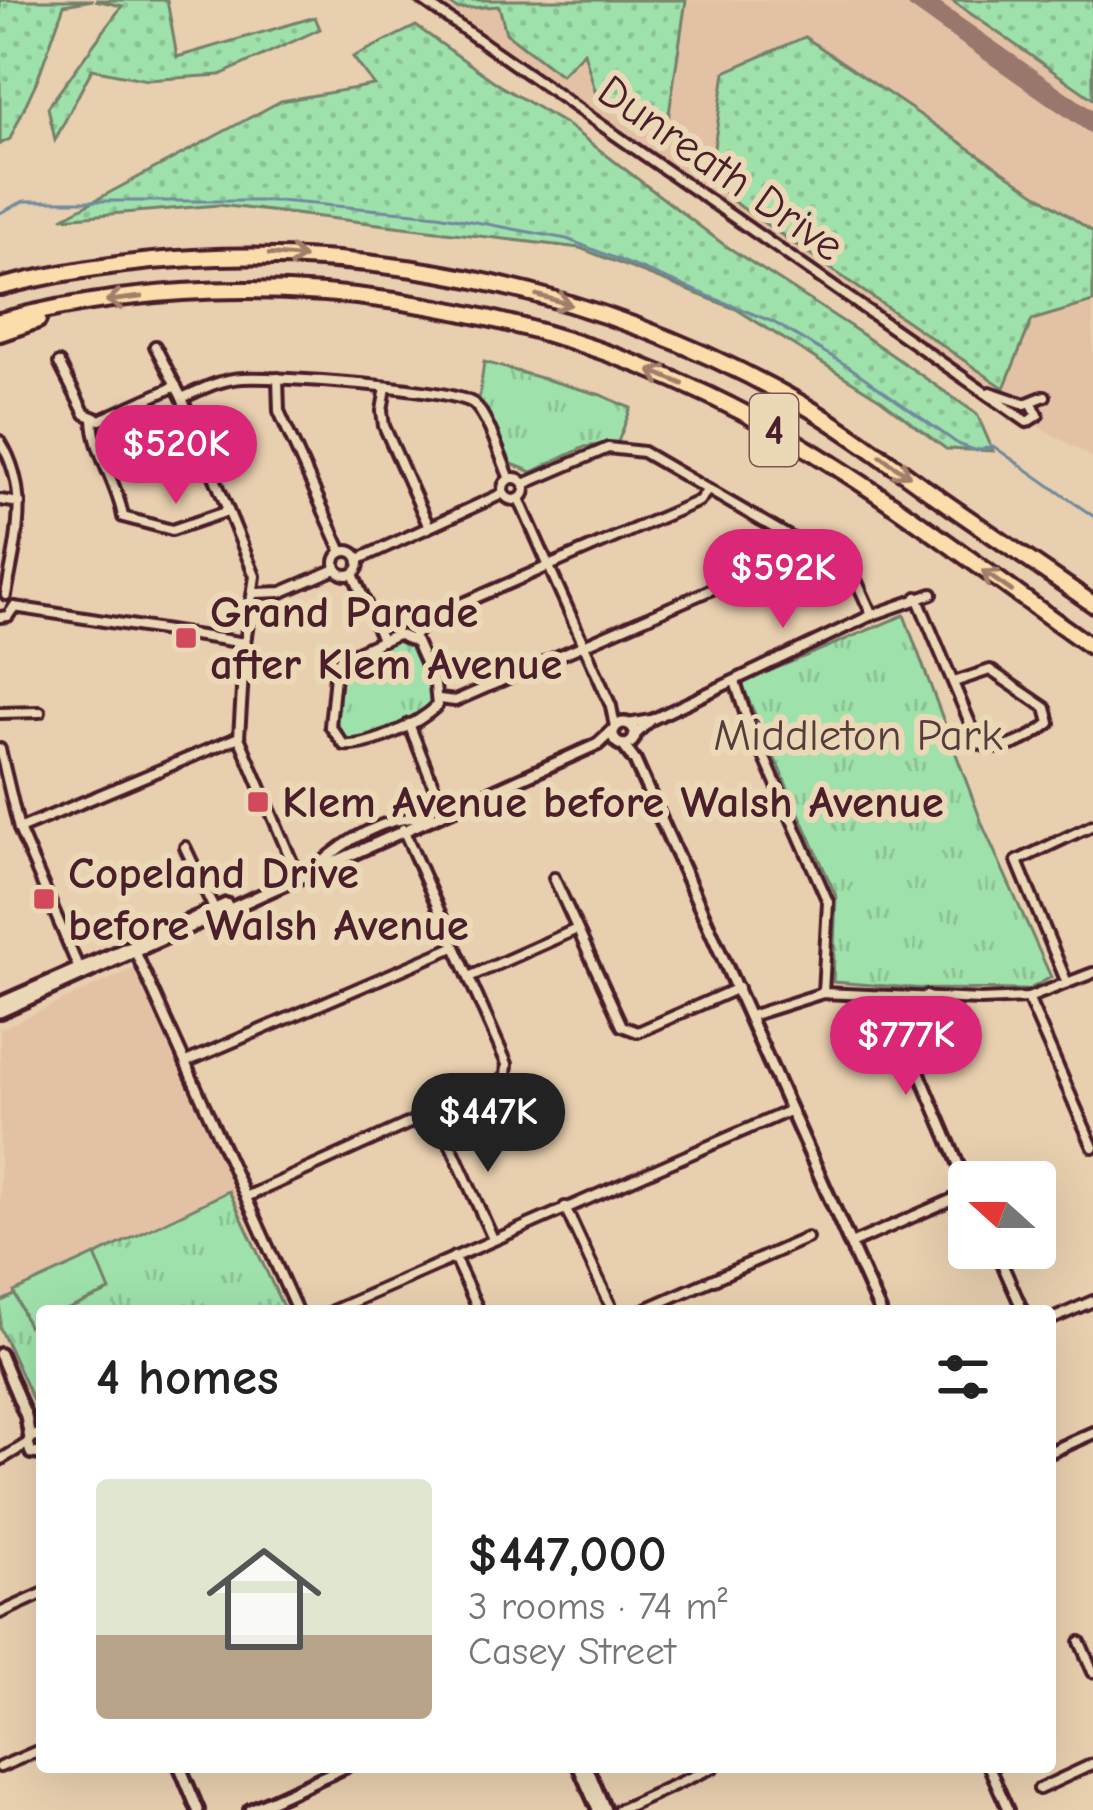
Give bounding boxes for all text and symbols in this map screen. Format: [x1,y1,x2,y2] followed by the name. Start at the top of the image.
[588,64,854,272] street label: Dunreath Drive
[267,244,306,267] one-way arrow
[105,288,144,310] one-way arrow
[534,290,572,312] one-way arrow
[648,365,685,386] one-way arrow
[750,394,798,466] road number: 4
[92,405,260,507] pin: $520K
[122,421,230,466] text: $520K
[877,454,910,479] one-way arrow
[699,529,867,631] pin: $592K
[730,545,836,590] text: $592K
[981,569,1014,594] one-way arrow
[210,586,562,690] place label: Grand Parade after Klem Avenue
[173,625,199,651] marker: Grand Parade after Klem Avenue
[713,709,1003,761] park label: Middleton Park
[282,776,944,828] place label: Klem Avenue before Walsh Avenue
[245,789,271,815] marker: Klem Avenue before Walsh Avenue
[68,847,469,951] place label: Copeland Drive before Walsh Avenue
[31,886,57,912] marker: Copeland Drive before Walsh Avenue
[822,996,990,1098] pin: $777K
[857,1012,955,1057] text: $777K
[404,1073,572,1175] pin: $447K
[438,1089,538,1134] text: $447K
[948,1161,1056,1269] north arrow
[948,1161,1056,1269] map controls
[930,1344,996,1410] icon: filters
[96,1348,279,1407] text: 4 homes
[468,1525,667,1584] text: $447,000
[192,1527,336,1671] icon: home
[468,1584,727,1629] text: 3 rooms · 74 m²
[468,1629,676,1674] text: Casey Street

